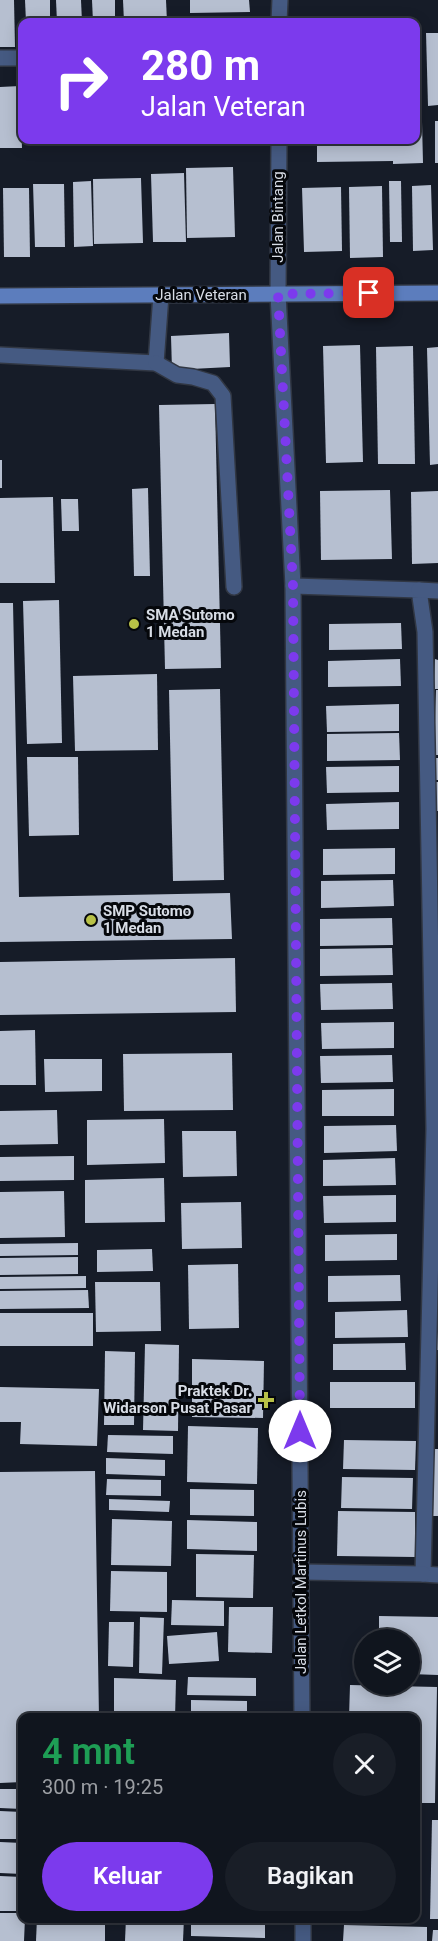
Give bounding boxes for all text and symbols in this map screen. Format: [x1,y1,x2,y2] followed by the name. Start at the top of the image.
[141,41,260,90] text: 280 m
[42,42,120,120] icon: right
[141,91,306,123] text: Jalan Veteran
[269,171,287,263] street label: Jalan Bintang
[343,267,394,318] pin
[352,276,385,309] icon: arrive
[155,286,247,304] street label: Jalan Veteran
[146,606,235,641] place label: SMA Sutomo 1 Medan
[127,617,141,631] marker: SMA Sutomo 1 Medan
[103,902,191,937] place label: SMP Sutomo 1 Medan
[84,913,98,927] marker: SMP Sutomo 1 Medan
[103,1382,252,1417] place label: Praktek Dr. Widarson Pusat Pasar
[257,1391,275,1409] marker: Praktek Dr. Widarson Pusat Pasar
[268,1399,332,1463] position arrow
[292,1490,310,1674] street label: Jalan Letkol Martinus Lubis
[354,1629,420,1695] map controls
[354,1629,420,1695] button: layers
[42,1731,135,1773] text: 4 mnt
[333,1733,396,1796] button: close
[42,1775,163,1799] text: 300 m · 19:25
[42,1842,213,1911] button: Keluar
[225,1842,396,1911] button: Bagikan

